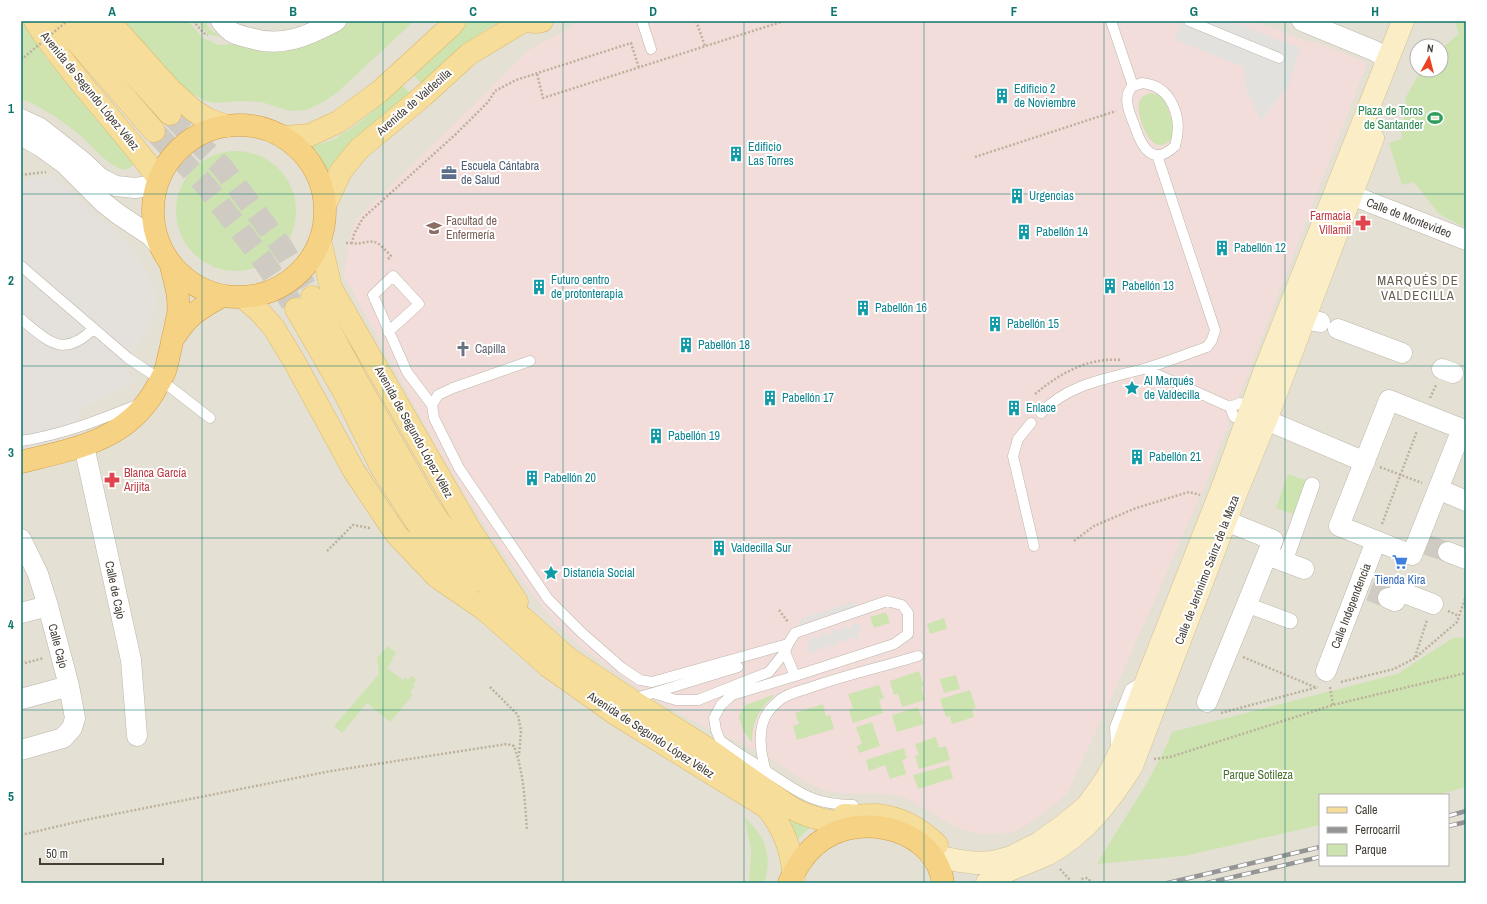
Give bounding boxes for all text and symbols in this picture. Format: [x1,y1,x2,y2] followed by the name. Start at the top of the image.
[108,3,116,20] text: A
[289,3,297,20] text: B
[469,3,477,20] text: C
[649,3,657,20] text: D
[830,3,838,20] text: E
[1011,3,1018,20] text: F
[1190,3,1198,20] text: G
[1371,3,1379,20] text: H
[37,28,143,154] street label: Avenida de Segundo López Vélez
[1409,38,1449,78] north arrow
[1426,41,1434,55] text: N
[372,65,455,140] street label: Avenida de Valdecilla
[1014,81,1076,111] place label: Edificio 2 de Noviembre
[993,87,1011,105] building icon: Edificio 2 de Noviembre
[8,100,14,117] text: 1
[1358,103,1424,133] place label: Plaza de Toros de Santander
[1426,109,1444,127] sports icon: Plaza de Toros de Santander
[748,139,794,169] place label: Edificio Las Torres
[727,145,745,163] building icon: Edificio Las Torres
[461,158,540,188] place label: Escuela Cántabra de Salud
[440,164,458,182] office icon: Escuela Cántabra de Salud
[1008,187,1026,205] building icon: Urgencias
[1029,188,1074,204] place label: Urgencias
[1364,194,1454,242] street label: Calle de Montevideo
[1310,208,1352,238] place label: Farmacia Villamil
[446,213,497,243] place label: Facultad de Enfermería
[1354,214,1372,232] pharmacy icon: Farmacia Villamil
[425,219,443,237] school or university icon: Facultad de Enfermería
[1015,223,1033,241] building icon: Pabellón 14
[1036,224,1089,240] place label: Pabellón 14
[1213,239,1231,257] building icon: Pabellón 12
[1234,240,1286,256] place label: Pabellón 12
[8,272,14,289] text: 2
[551,272,624,302] place label: Futuro centro de protonterapia
[1377,272,1459,304] district label: MARQUÉS DE VALDECILLA
[1101,277,1119,295] building icon: Pabellón 13
[530,278,548,296] building icon: Futuro centro de protonterapia
[1122,278,1174,294] place label: Pabellón 13
[854,299,872,317] building icon: Pabellón 16
[875,300,927,316] place label: Pabellón 16
[986,315,1004,333] building icon: Pabellón 15
[1007,316,1060,332] place label: Pabellón 15
[677,336,695,354] building icon: Pabellón 18
[698,337,750,353] place label: Pabellón 18
[454,340,472,358] church icon: Capilla
[475,341,506,357] place label: Capilla
[371,362,457,501] street label: Avenida de Segundo López Vélez
[1143,373,1200,403] place label: Al Marqués de Valdecilla
[1123,379,1141,397] place icon: Al Marqués de Valdecilla
[761,389,779,407] building icon: Pabellón 17
[782,390,835,406] place label: Pabellón 17
[1005,399,1023,417] building icon: Enlace
[1026,400,1056,416] place label: Enlace
[647,427,665,445] building icon: Pabellón 19
[668,428,720,444] place label: Pabellón 19
[8,444,14,461] text: 3
[1128,448,1146,466] building icon: Pabellón 21
[1149,449,1202,465] place label: Pabellón 21
[123,465,187,495] place label: Blanca García Arijita
[523,469,541,487] building icon: Pabellón 20
[544,470,596,486] place label: Pabellón 20
[103,471,121,489] pharmacy icon: Blanca García Arijita
[1171,493,1243,647] street label: Calle de Jerónimo Sainz de la Maza
[710,539,728,557] building icon: Valdecilla Sur
[731,540,792,556] place label: Valdecilla Sur
[1391,553,1409,571] supermarket icon: Tienda Kira
[101,559,129,621] street label: Calle de Cajo
[1327,561,1375,651] street label: Calle Independencia
[542,564,560,582] place icon: Distancia Social
[563,565,635,581] place label: Distancia Social
[1374,572,1426,588] place label: Tienda Kira
[8,616,14,633] text: 4
[44,622,72,670] street label: Calle Cajo
[584,687,718,782] street label: Avenida de Segundo López Vélez
[1223,767,1294,783] park label: Parque Sotileza
[8,788,14,805] text: 5
[1319,794,1449,866] legend
[1355,802,1377,818] text: Calle
[1355,822,1400,838] text: Ferrocarril
[40,840,163,866] scale bar
[1355,842,1387,858] text: Parque
[46,846,68,862] text: 50 m

